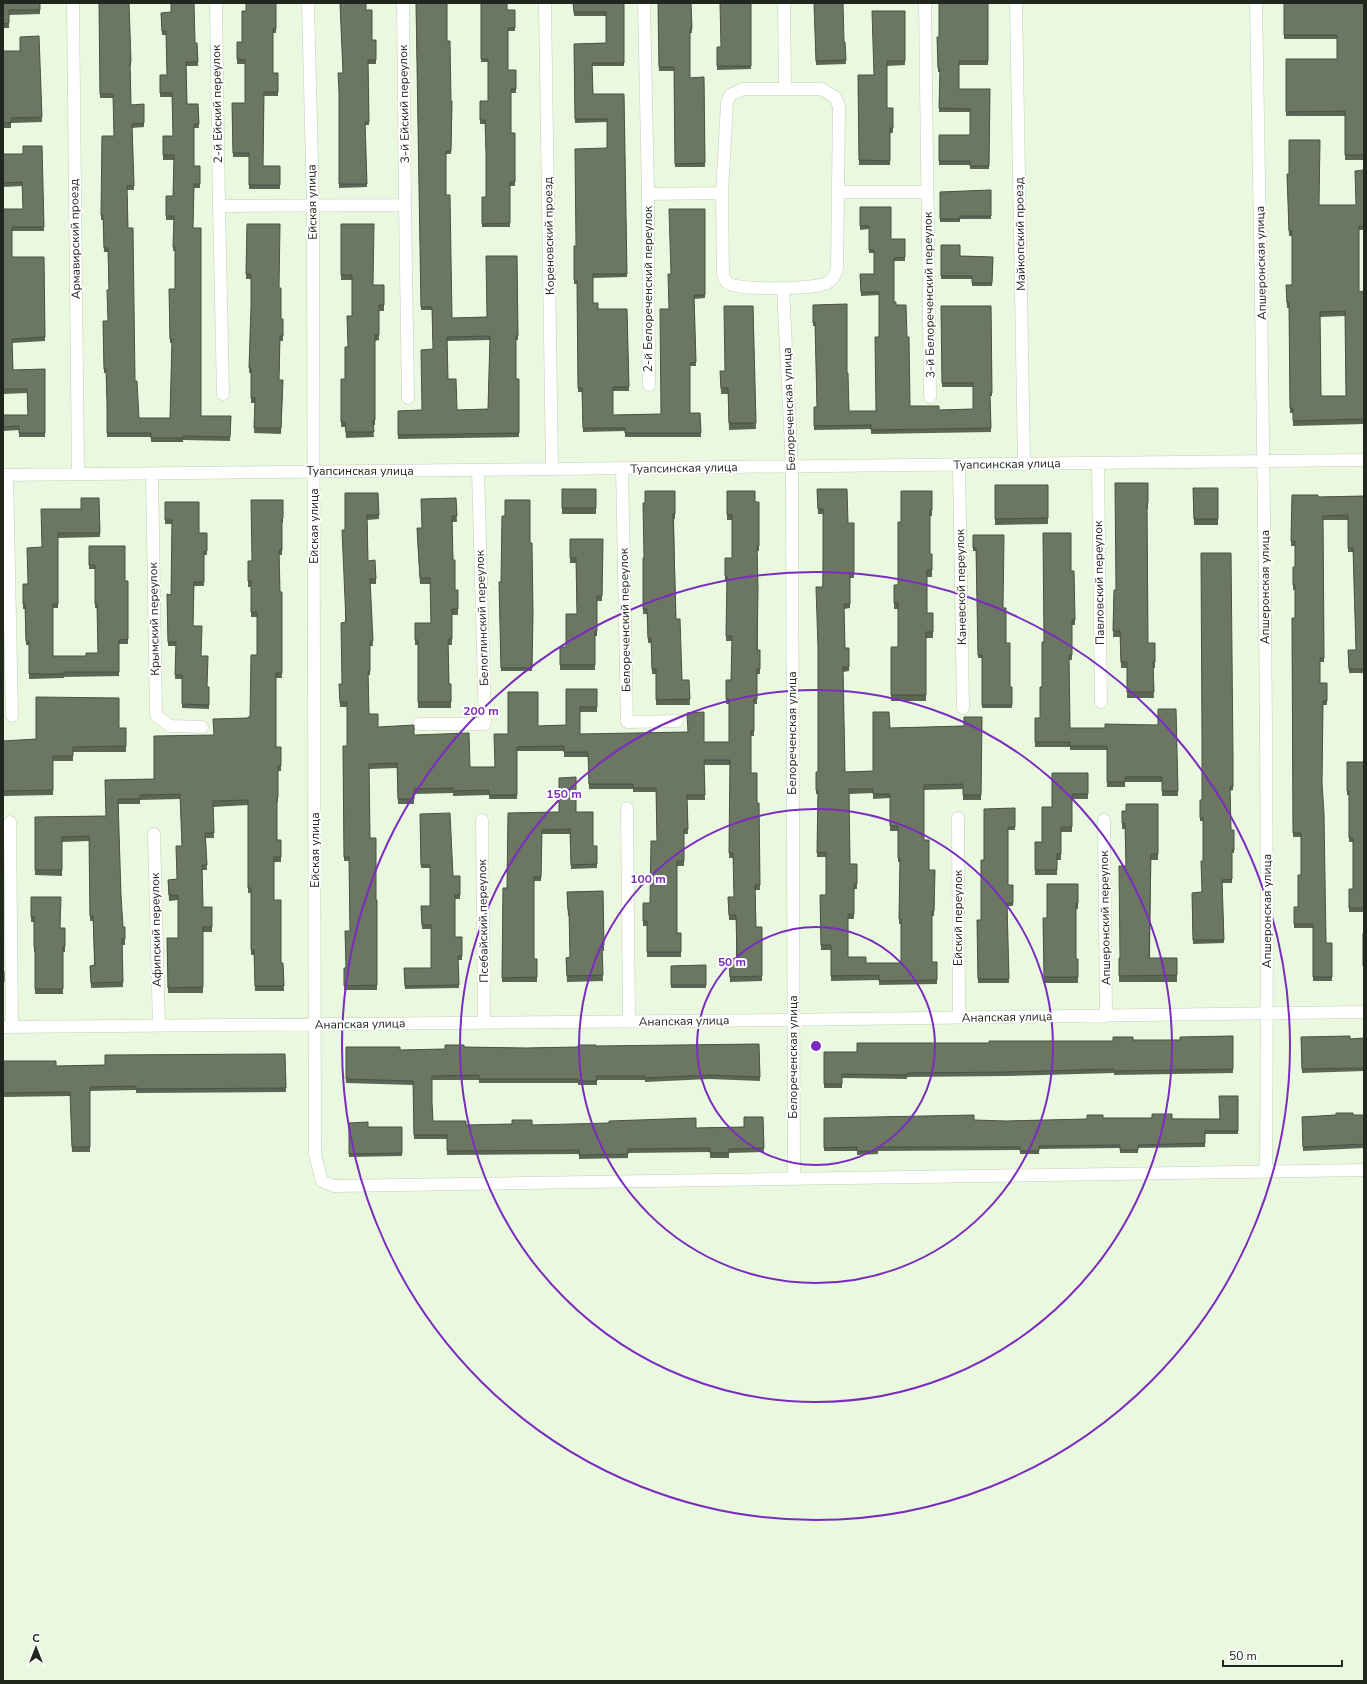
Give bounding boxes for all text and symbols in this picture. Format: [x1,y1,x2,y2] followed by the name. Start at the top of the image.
[208,44,226,163] street label: 2-й Ейский переулок
[395,44,413,163] street label: 3-й Ейский переулок
[303,164,321,240] street label: Ейская улица
[540,177,558,295] street label: Кореновский проезд
[1011,177,1029,291] street label: Майкопский проезд
[66,179,84,299] street label: Армавирский проезд
[640,205,656,372] street label: 2-й Белореченский переулок
[1252,206,1270,320] street label: Апшеронская улица
[920,211,938,378] street label: 3-й Белореченский переулок
[779,347,799,471] street label: Белореченская улица
[953,455,1061,473] street label: Туапсинская улица
[630,459,738,477] street label: Туапсинская улица
[306,463,414,479] street label: Туапсинская улица
[306,488,322,564] street label: Ейская улица
[1090,520,1108,645] street label: Павловский переулок
[952,528,970,645] street label: Каневской переулок
[1257,530,1273,644] street label: Апшеронская улица
[616,547,634,692] street label: Белореченский переулок
[472,549,492,686] street label: Белоглинский переулок
[145,561,163,676] street label: Крымский переулок
[784,671,800,795] street label: Белореченская улица
[463,703,499,719] text: 200 m
[546,786,582,802] text: 150 m
[307,812,323,888] street label: Ейская улица
[1096,850,1114,986] street label: Апшеронский переулок
[1259,854,1275,968] street label: Апшеронская улица
[474,858,492,983] street label: Псебайский переулок
[950,869,966,966] street label: Ейский переулок
[630,871,666,887] text: 100 m
[147,872,165,987] street label: Афипский переулок
[718,954,746,970] text: 50 m
[785,995,801,1119] street label: Белореченская улица
[961,1008,1053,1026] street label: Анапская улица
[638,1012,730,1030] street label: Анапская улица
[314,1015,406,1033] street label: Анапская улица
[809,1039,823,1053] centre of rings
[16,1628,56,1668] north arrow
[32,1631,40,1646] text: С
[1223,1642,1342,1668] scale bar
[1229,1648,1257,1664] text: 50 m

